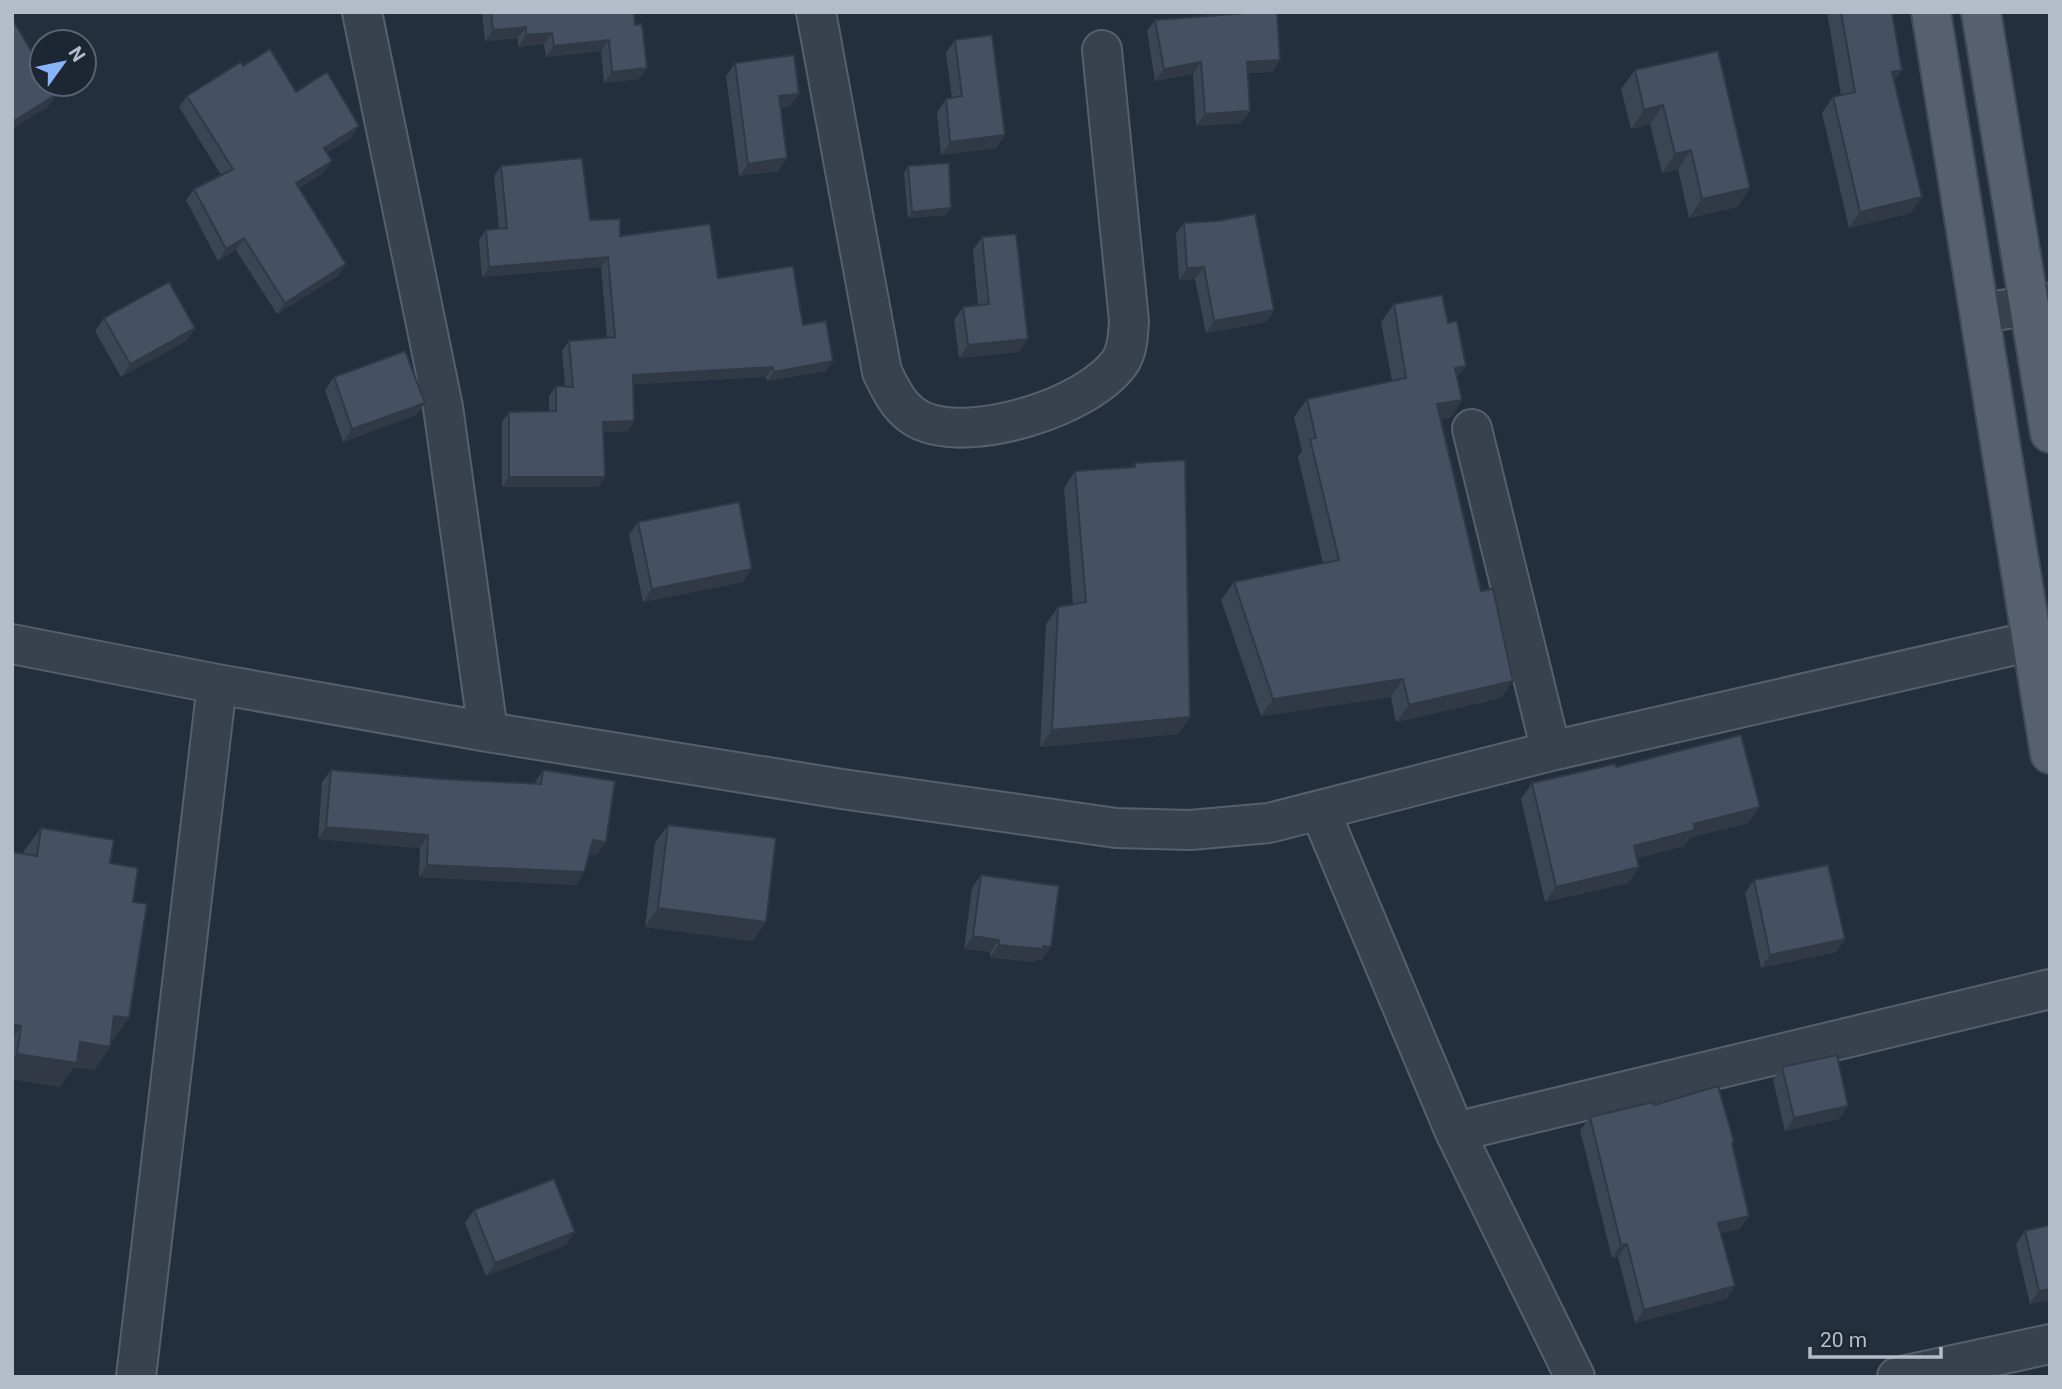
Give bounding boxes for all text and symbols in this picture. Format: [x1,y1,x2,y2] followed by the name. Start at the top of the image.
[28,28,98,98] north arrow
[64,42,90,66] text: N
[1810,1316,1941,1360] scale bar
[1820,1328,1867,1352] text: 20 m

